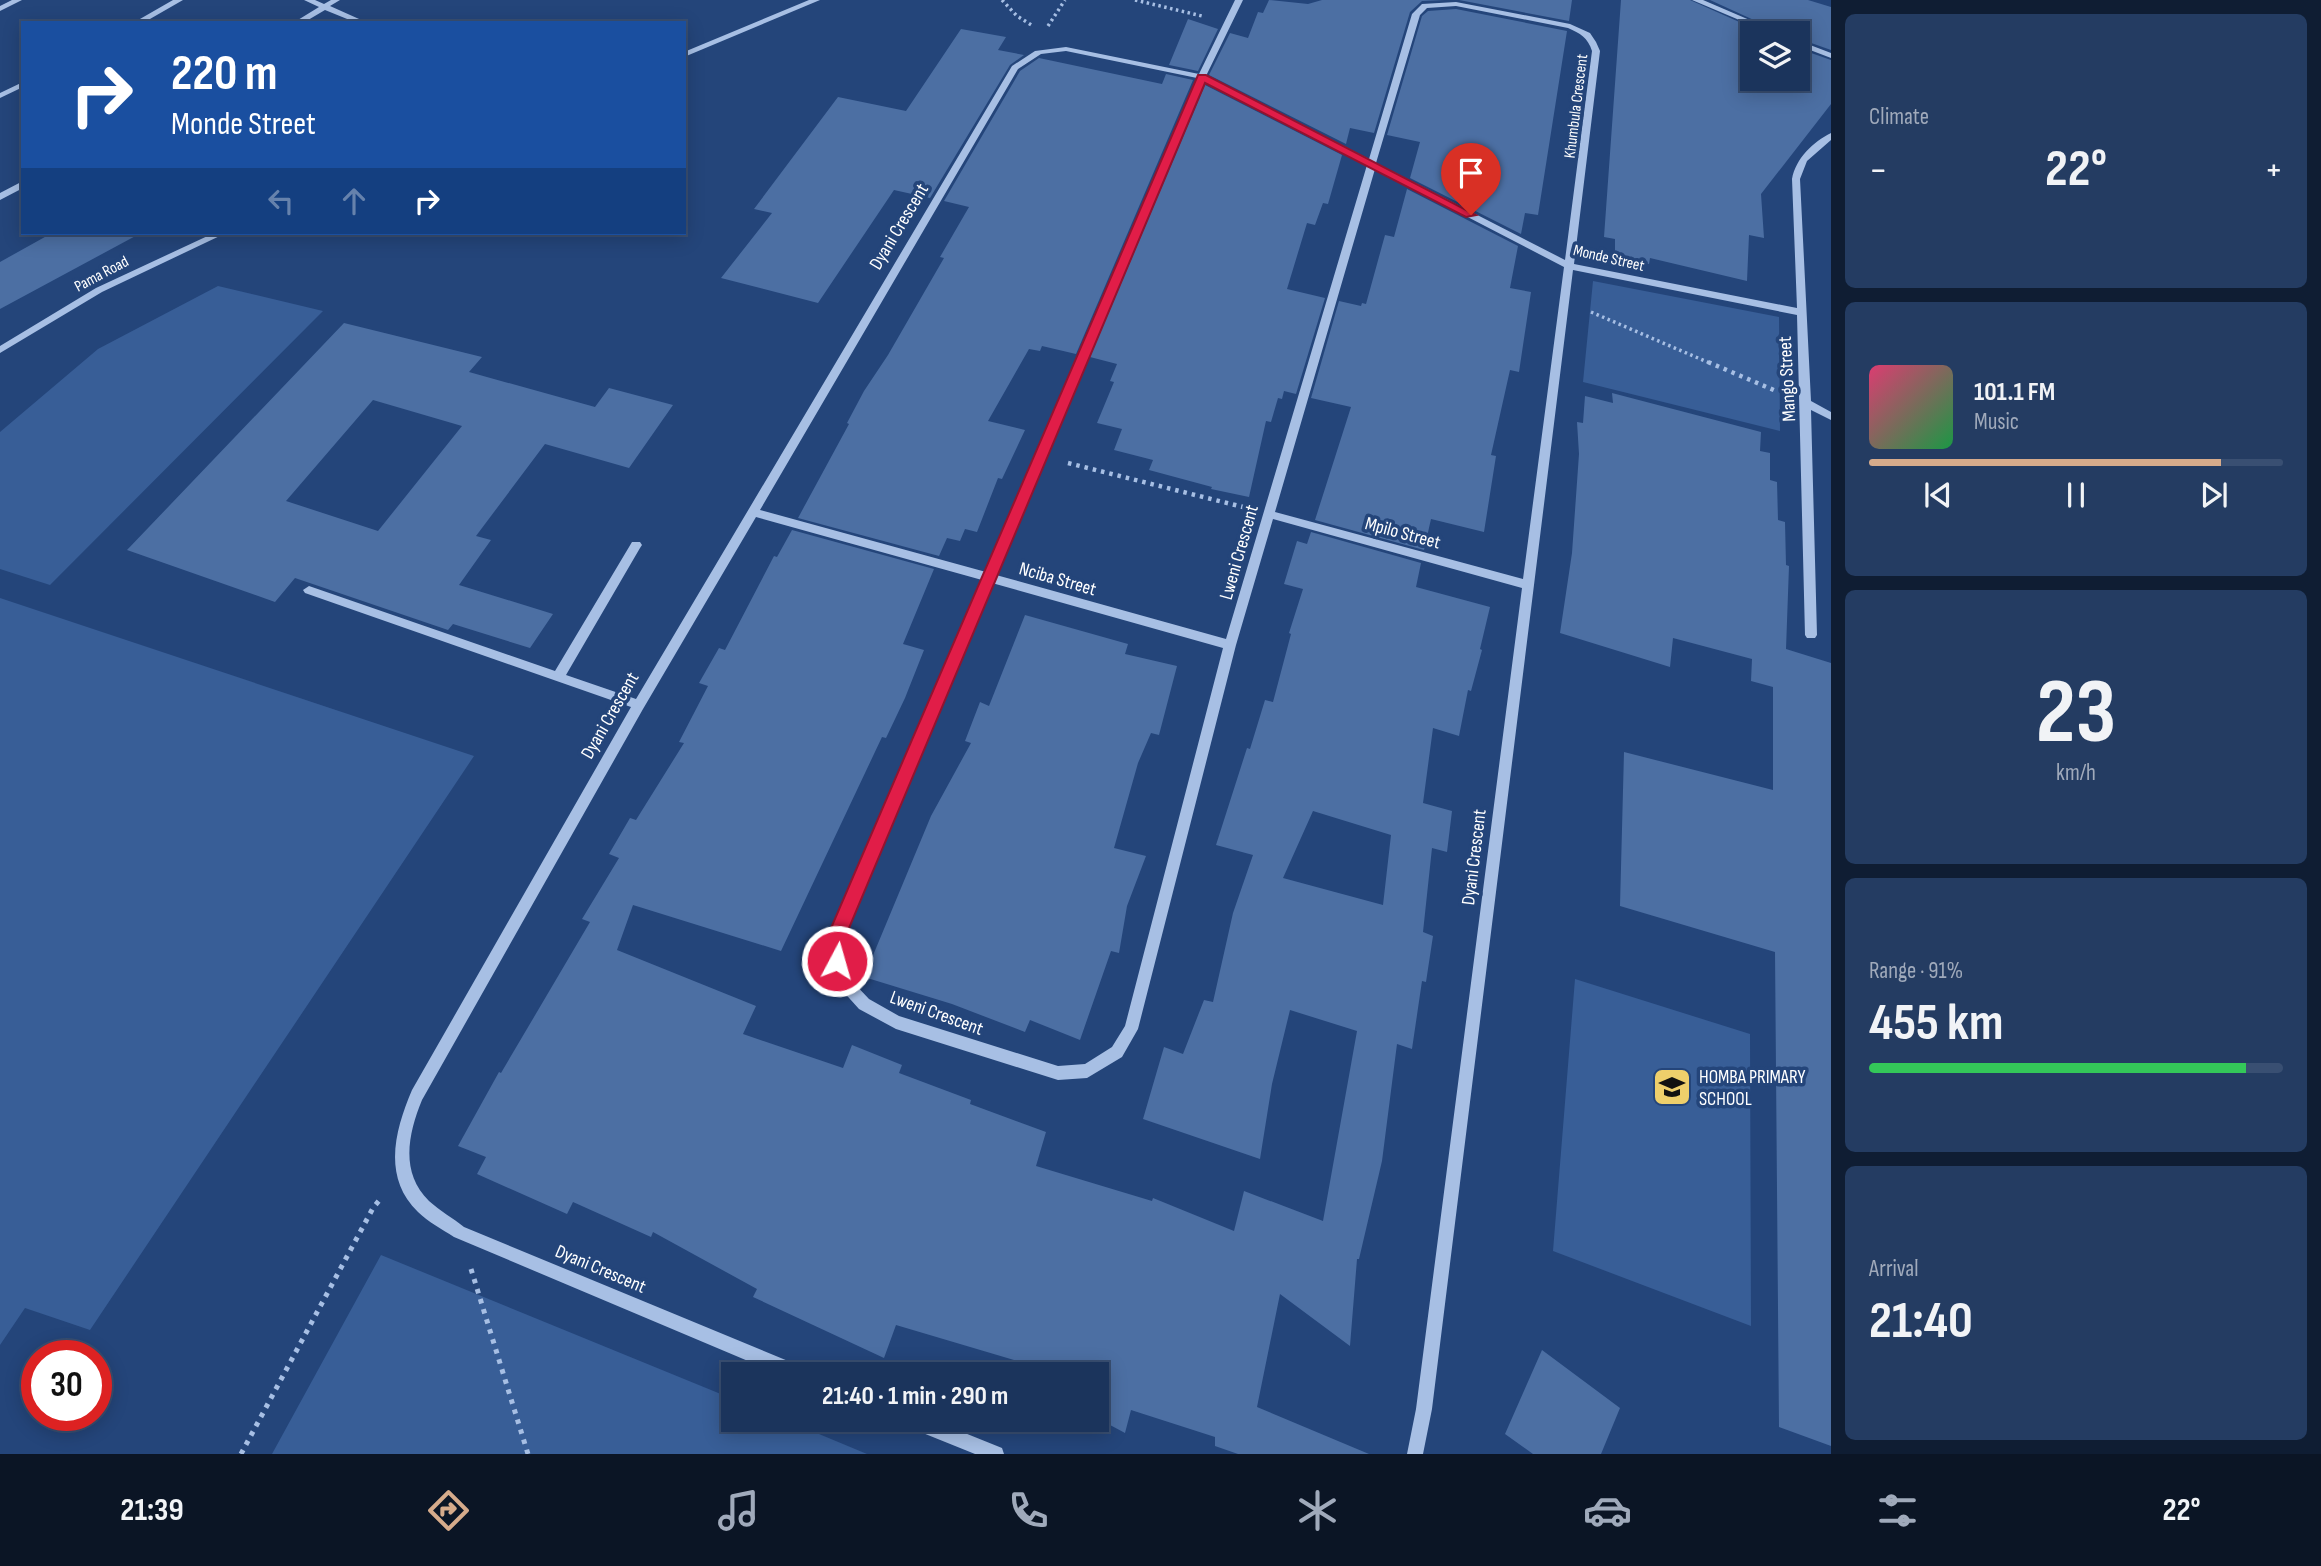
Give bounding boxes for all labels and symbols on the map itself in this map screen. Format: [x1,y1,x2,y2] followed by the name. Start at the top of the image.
[1561,53,1592,159] street label: Khumbula Crescent
[1441,143,1501,215] pin
[865,179,934,274] street label: Dyani Crescent
[1571,241,1646,276] street label: Monde Street
[71,252,132,296] street label: Pama Road
[1774,336,1801,422] street label: Mango Street
[1215,502,1264,602] street label: Lweni Crescent
[1362,512,1443,555] street label: Mpilo Street
[1016,557,1099,601] street label: Nciba Street
[576,668,644,763] street label: Dyani Crescent
[1457,808,1492,906] street label: Dyani Crescent
[800,924,874,998] position arrow
[887,986,986,1041] street label: Lweni Crescent
[1651,1066,1693,1108] school or university icon: HOMBA PRIMARY SCHOOL
[1699,1066,1805,1111] place label: HOMBA PRIMARY SCHOOL
[552,1240,649,1299] street label: Dyani Crescent
[21,1340,112,1431] speed limit sign: 30

